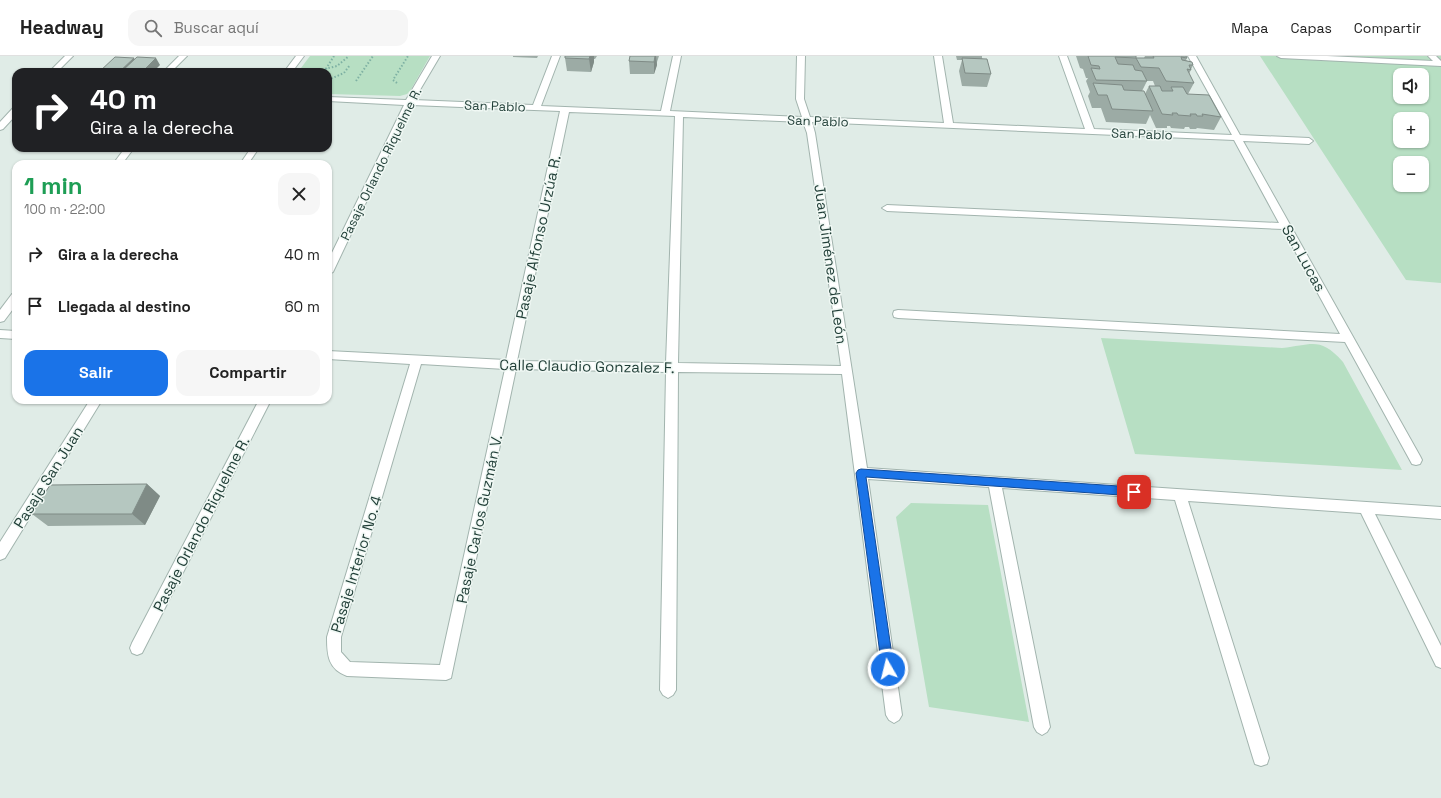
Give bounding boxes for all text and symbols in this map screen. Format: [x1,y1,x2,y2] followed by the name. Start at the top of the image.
[128,10,408,46] search box
[20,15,104,40] text: Headway
[142,17,164,39] icon: search
[174,18,259,37] text: Buscar aquí
[1231,19,1268,37] text: Mapa
[1290,19,1332,37] text: Capas
[1354,19,1421,37] text: Compartir
[1393,68,1429,192] map controls
[1393,68,1429,104] button: sound
[90,81,157,117] text: 40 m
[24,84,76,136] icon: right
[337,85,425,243] street label: Pasaje Orlando Riquelme R.
[464,96,526,116] street label: San Pablo
[787,111,849,131] street label: San Pablo
[1393,112,1429,148] button: +
[90,116,234,139] text: Gira a la derecha
[1111,124,1173,144] street label: San Pablo
[511,153,565,321] street label: Pasaje Alfonso Urzúa R.
[1393,156,1429,192] button: −
[24,170,83,201] text: 1 min
[278,173,320,215] button: close
[810,183,852,345] street label: Juan Jiménez de León
[24,201,105,218] text: 100 m · 22:00
[1278,221,1330,295] street label: San Lucas
[24,243,46,265] icon: right
[58,245,178,264] text: Gira a la derecha
[284,245,320,264] text: 40 m
[24,295,46,317] icon: arrive
[58,297,191,316] text: Llegada al destino
[284,297,320,316] text: 60 m
[24,350,168,396] button: Salir
[176,350,320,396] button: Compartir
[499,355,675,377] street label: Calle Claudio Gonzalez F.
[9,422,87,532] street label: Pasaje San Juan
[149,433,253,615] street label: Pasaje Orlando Riquelme R.
[452,433,506,605] street label: Pasaje Carlos Guzmán V.
[1117,475,1151,509] pin
[1123,481,1145,503] icon: arrive
[326,493,386,635] street label: Pasaje Interior No. 4
[867,648,909,690] position arrow

